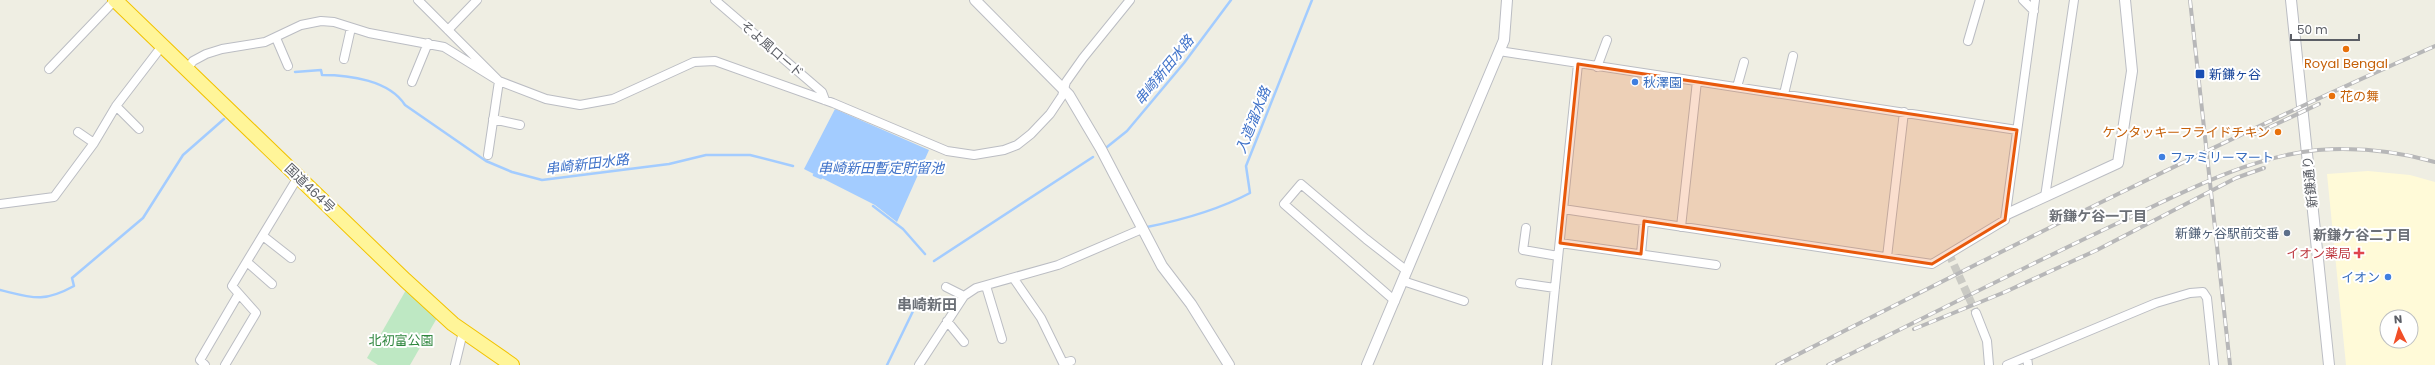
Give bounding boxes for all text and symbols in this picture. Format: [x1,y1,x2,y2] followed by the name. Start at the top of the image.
[736,16,808,82] street label: そよ風ロード
[2291,16,2359,42] scale bar
[2297,21,2328,38] text: 50 m
[1130,30,1199,109] water label: 串崎新田水路
[2341,44,2351,54] marker: Royal Bengal
[2304,54,2388,73] place label: Royal Bengal
[2209,65,2261,84] place label: 新鎌ヶ谷
[2194,68,2206,80] marker: 新鎌ヶ谷
[1643,73,1682,92] place label: 秋澤園
[1630,77,1640,87] marker: 秋澤園
[1231,83,1276,156] water label: 入道溜水路
[2340,87,2379,106] place label: 花の舞
[2327,91,2337,101] marker: 花の舞
[2103,123,2270,142] place label: ケンタッキーフライドチキン
[2273,127,2283,137] marker: ケンタッキーフライドチキン
[2170,148,2274,167] place label: ファミリーマート
[544,149,631,179] water label: 串崎新田水路
[2157,152,2167,162] marker: ファミリーマート
[2298,155,2322,209] street label: 新鎌通り
[818,158,946,178] water label: 串崎新田暫定貯留池
[281,159,339,217] street label: 国道464号
[2049,206,2147,226] district label: 新鎌ケ谷一丁目
[2175,224,2279,243] place label: 新鎌ヶ谷駅前交番
[2313,225,2411,245] district label: 新鎌ケ谷二丁目
[2282,228,2292,238] marker: 新鎌ヶ谷駅前交番
[2286,244,2351,263] place label: イオン薬局
[2354,248,2364,258] marker: イオン薬局
[2341,268,2380,287] place label: イオン
[2383,272,2393,282] marker: イオン
[897,294,957,315] district label: 串崎新田
[2379,309,2419,349] north arrow
[2393,311,2403,327] text: N
[368,331,434,350] park label: 北初富公園

